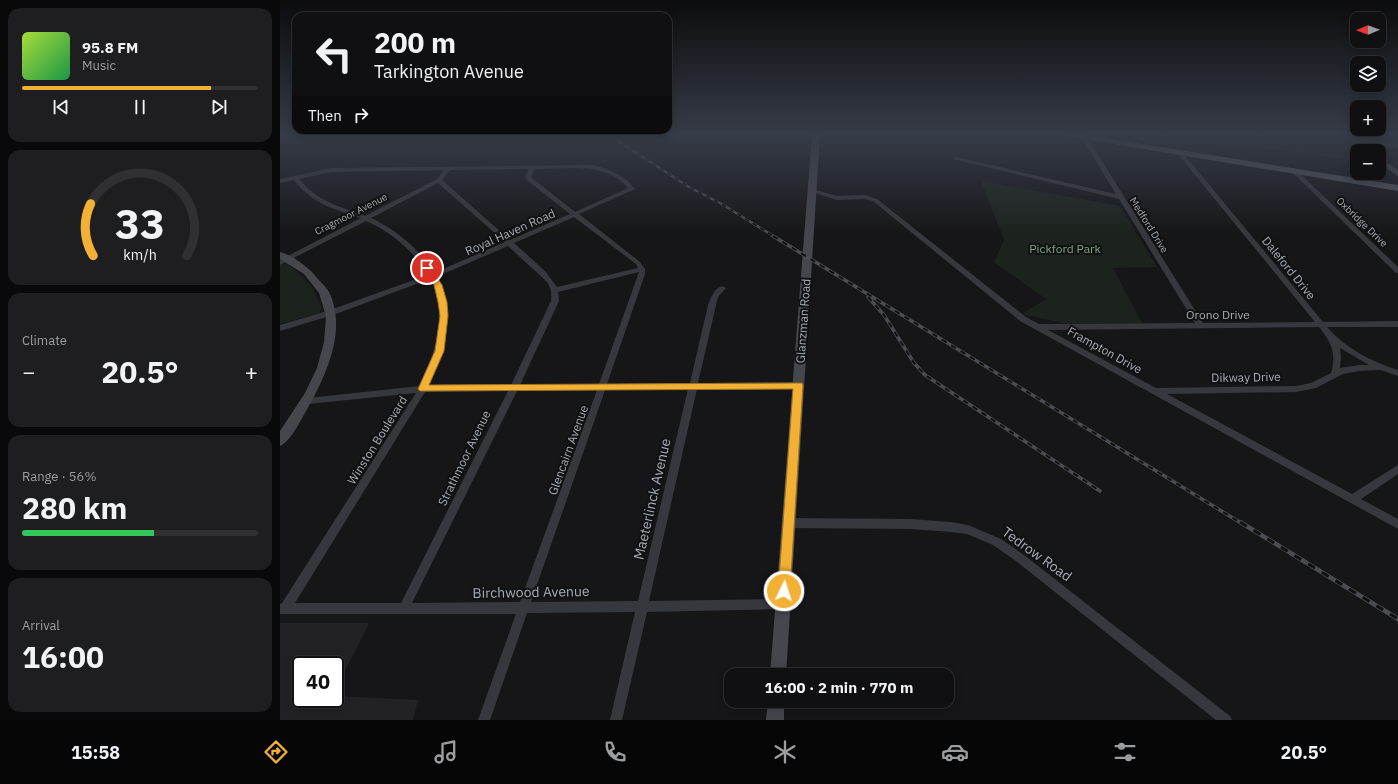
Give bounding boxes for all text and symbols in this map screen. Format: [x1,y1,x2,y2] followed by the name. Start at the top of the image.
[1350,12,1386,48] north arrow
[1350,12,1386,180] map controls
[374,24,456,61] text: 200 m
[308,28,360,80] icon: left
[82,38,138,57] text: 95.8 FM
[1350,56,1386,92] button: layers
[82,57,116,74] text: Music
[374,60,524,83] text: Tarkington Avenue
[50,96,72,118] icon: previous
[129,96,151,118] icon: pause
[208,96,230,118] icon: next
[1350,100,1386,136] button: +
[350,104,372,126] icon: right
[308,106,342,125] text: Then
[1350,144,1386,180] button: −
[312,190,390,238] street label: Cragmoor Avenue
[1334,194,1391,250] street label: Oxbridge Drive
[115,195,165,249] text: 33
[1127,195,1172,256] street label: Medford Drive
[463,205,557,259] street label: Royal Haven Road
[1259,233,1319,303] street label: Daleford Drive
[1029,241,1101,256] park label: Pickford Park
[123,244,157,263] text: km/h
[410,251,444,285] pin
[416,257,438,279] icon: arrive
[793,278,813,364] street label: Glanzman Road
[1186,307,1250,322] street label: Orono Drive
[1065,323,1145,377] street label: Frampton Drive
[22,332,67,349] text: Climate
[101,352,179,391] text: 20.5°
[22,357,35,386] text: −
[245,357,258,386] text: +
[1211,369,1281,385] street label: Dikway Drive
[344,393,410,487] street label: Winston Boulevard
[545,403,591,497] street label: Glencairn Avenue
[434,408,494,508] street label: Strathmoor Avenue
[629,436,675,561] street label: Maeterlinck Avenue
[22,468,96,485] text: Range · 56%
[22,488,127,527] text: 280 km
[999,523,1075,585] street label: Tedrow Road
[763,570,805,612] position arrow
[472,582,590,602] street label: Birchwood Avenue
[22,617,60,634] text: Arrival
[22,637,104,676] text: 16:00
[292,656,344,708] speed limit sign: 40
[765,678,913,697] text: 16:00 · 2 min · 770 m
[262,738,290,766] icon: directions
[432,738,460,766] icon: music
[601,738,629,766] icon: phone
[771,738,799,766] icon: climate
[941,738,969,766] icon: car
[1111,738,1139,766] icon: filters
[71,741,120,764] text: 15:58
[1281,741,1327,764] text: 20.5°

